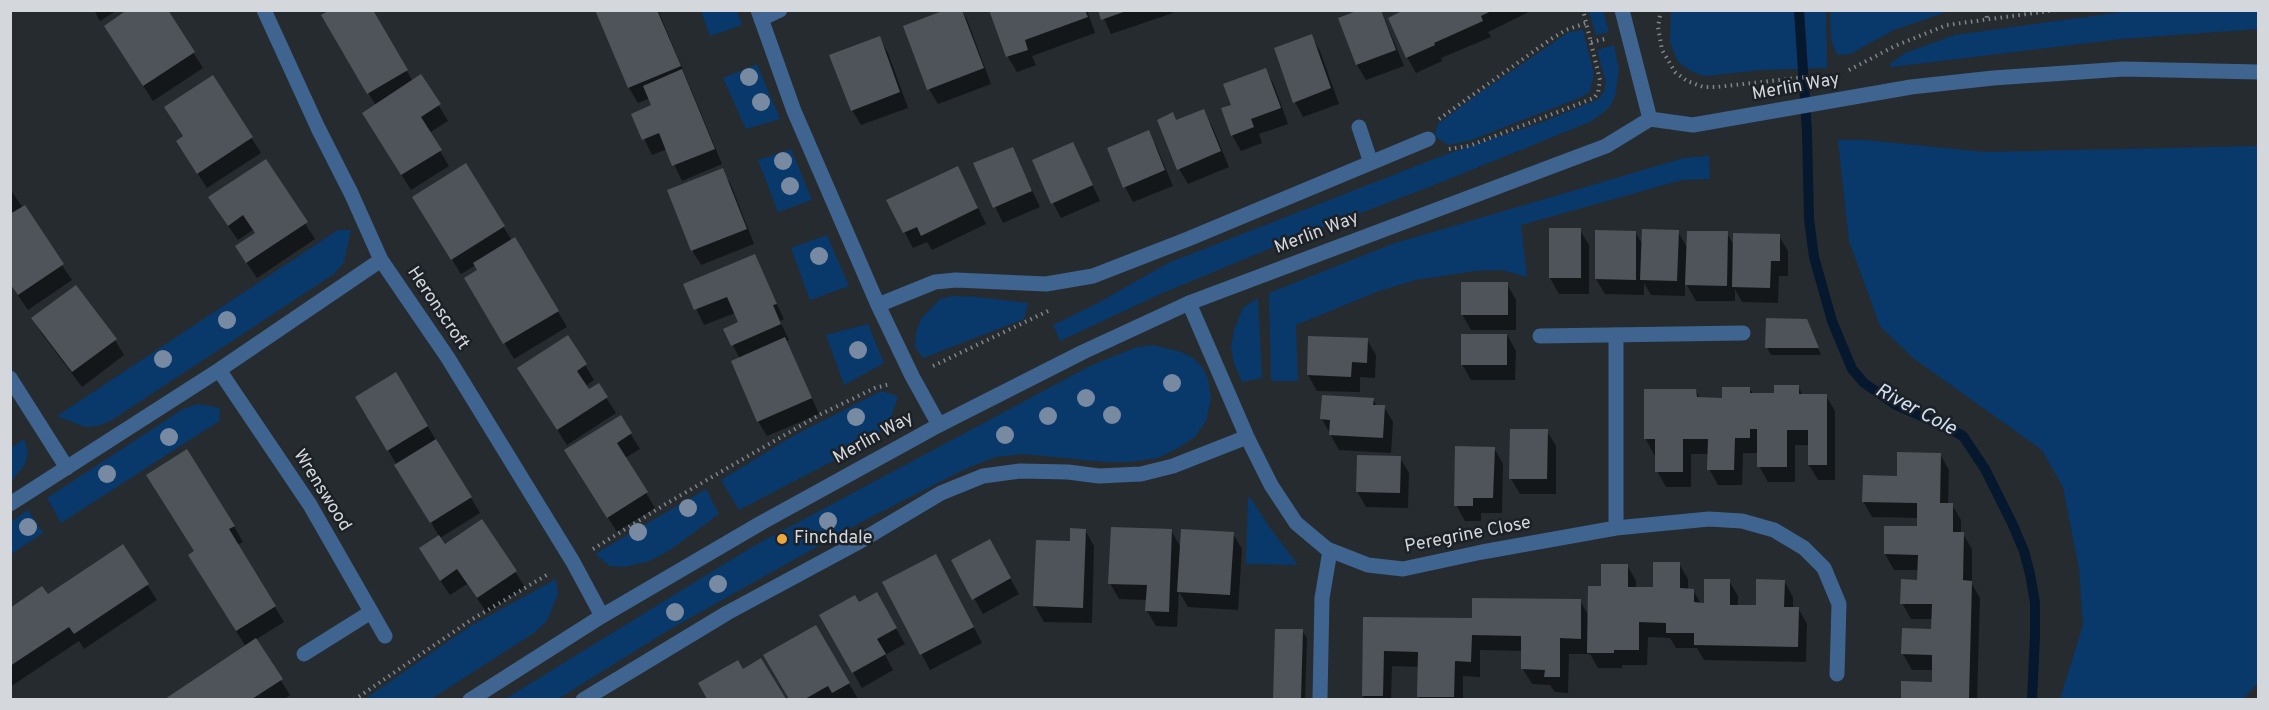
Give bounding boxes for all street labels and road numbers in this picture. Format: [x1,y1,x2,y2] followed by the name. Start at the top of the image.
[1751,70,1841,106] street label: Merlin Way
[1272,208,1362,260] street label: Merlin Way
[401,263,473,355] street label: Heronscroft
[830,408,918,470] street label: Merlin Way
[287,446,355,536] street label: Wrenswood
[1403,513,1533,559] street label: Peregrine Close

